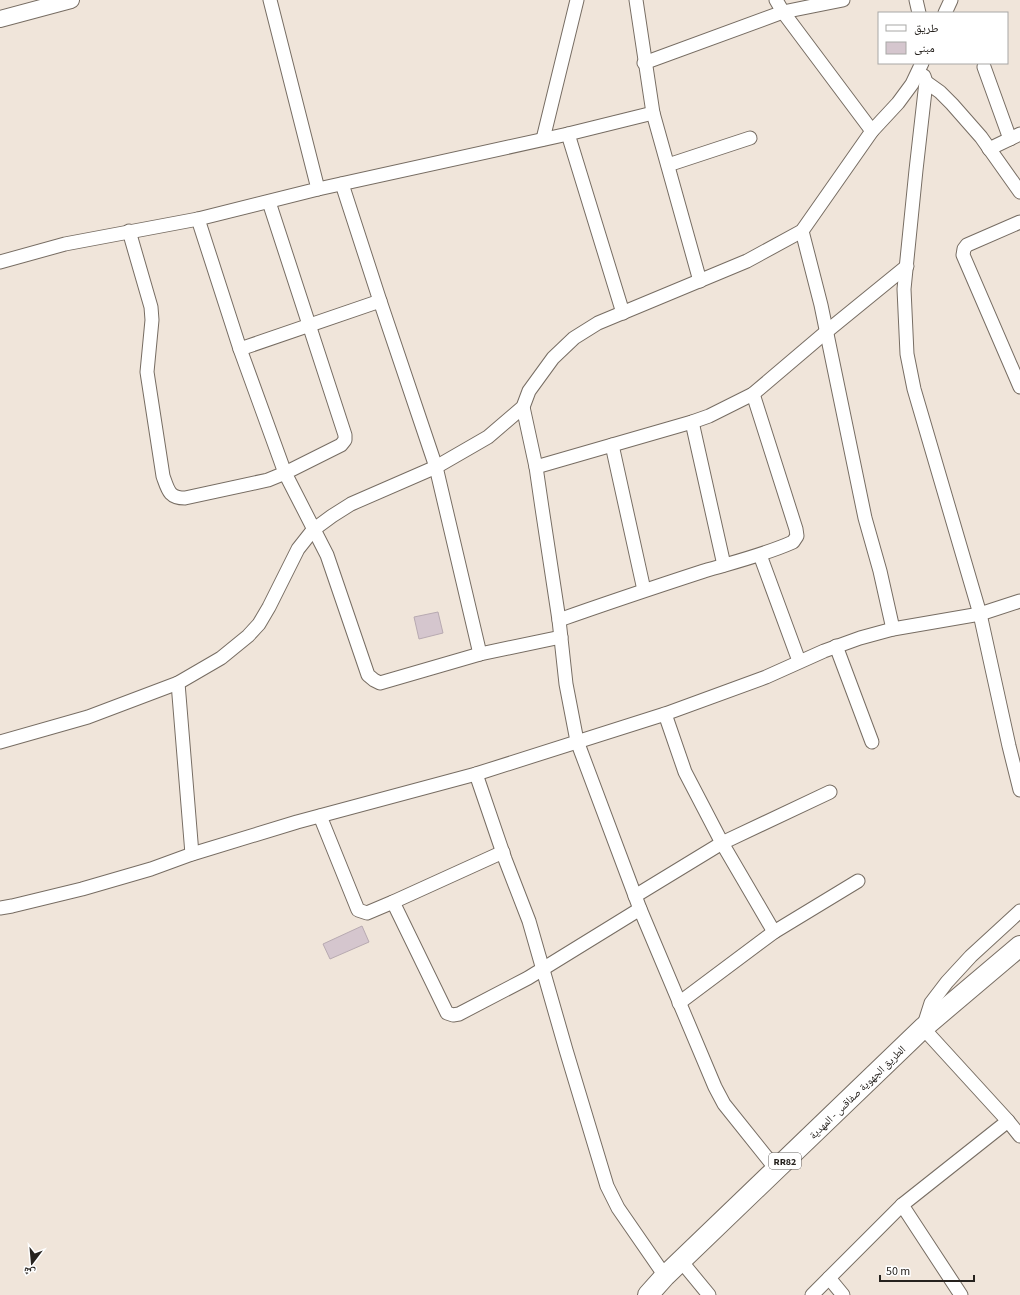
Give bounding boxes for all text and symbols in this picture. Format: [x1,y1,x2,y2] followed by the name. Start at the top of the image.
[878,12,1008,64] legend
[914,20,939,37] text: طريق
[914,40,935,57] text: مبنى
[806,1042,909,1143] street label: الطريق الجهوية صفاقس - المهدية
[769,1153,801,1169] road number: RR82
[12,1243,52,1283] north arrow
[880,1257,974,1283] scale bar
[21,1263,37,1281] text: ش
[886,1263,910,1280] text: 50 m

